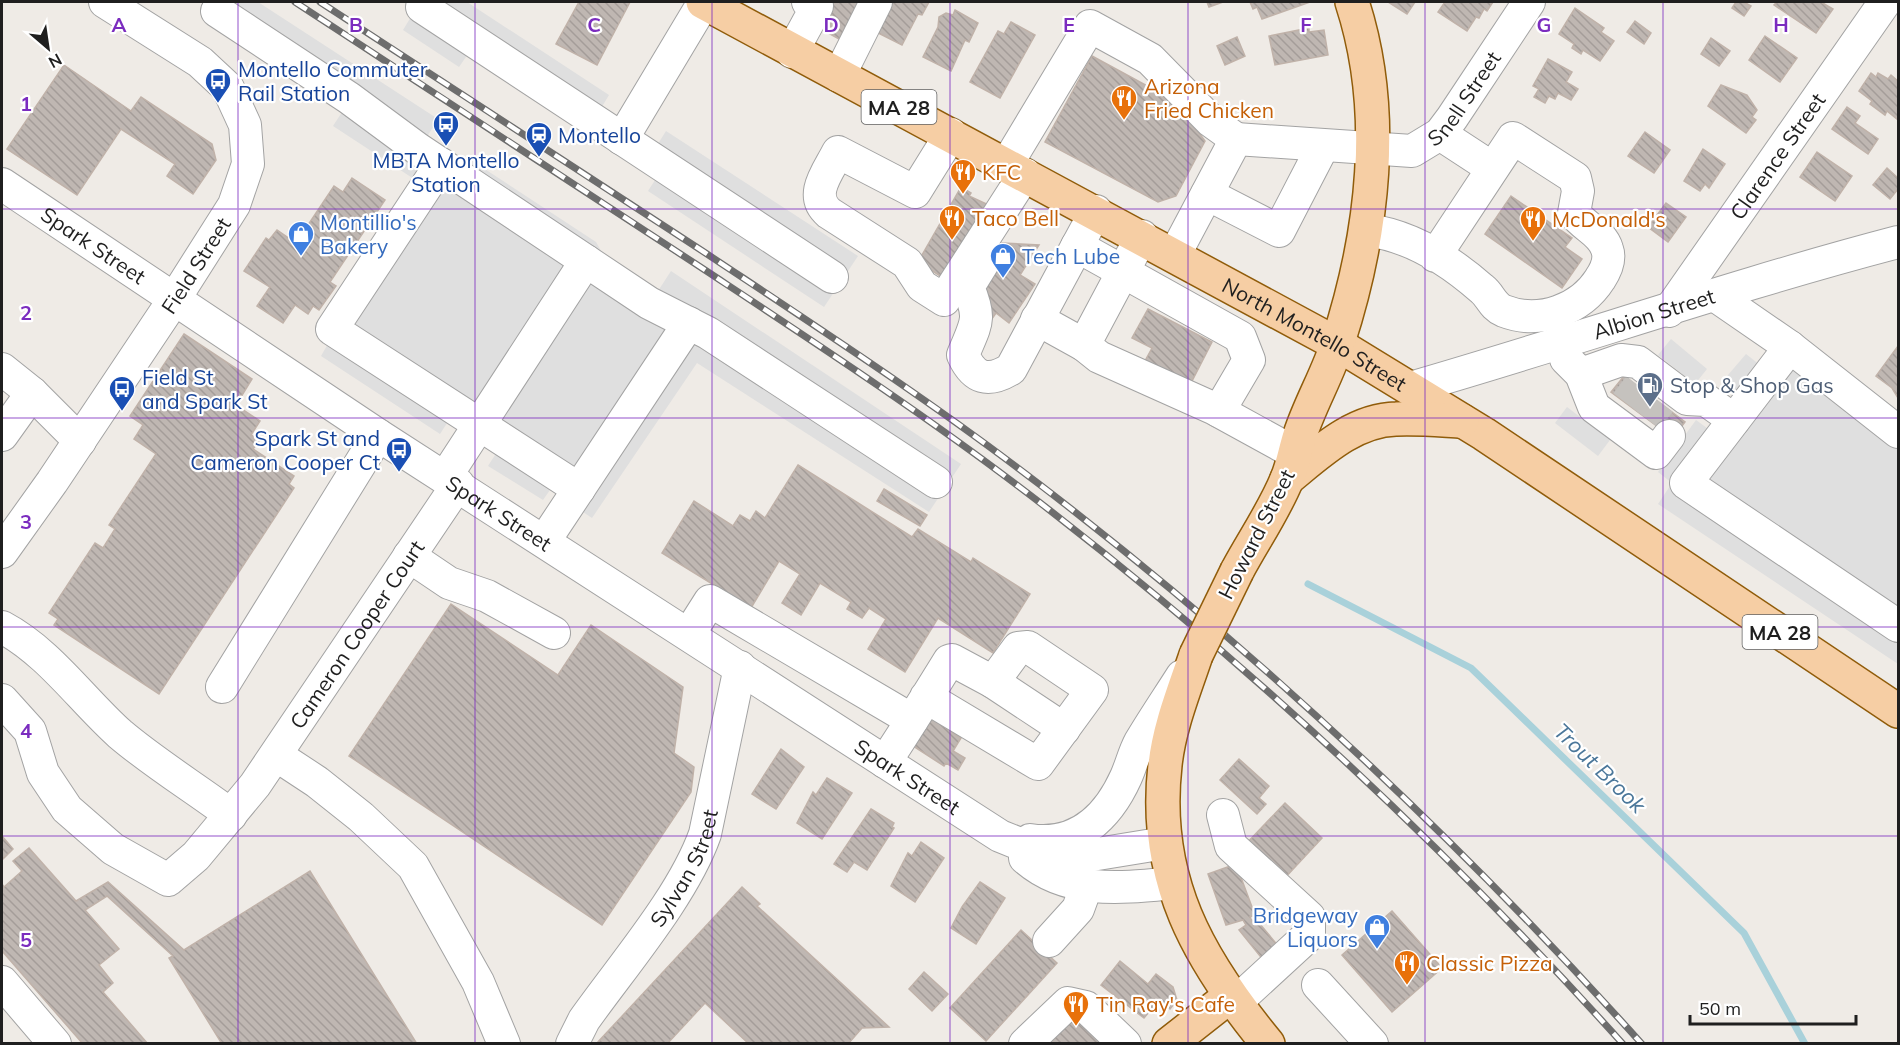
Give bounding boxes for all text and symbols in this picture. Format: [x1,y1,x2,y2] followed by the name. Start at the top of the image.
[112,12,127,37] text: A
[349,12,363,37] text: B
[587,12,601,37] text: C
[823,12,839,37] text: D
[1063,12,1075,37] text: E
[1300,12,1312,37] text: F
[1537,12,1551,37] text: G
[1773,12,1789,37] text: H
[18,18,78,78] north arrow
[1423,46,1506,152] street label: Snell Street
[45,49,65,73] text: N
[238,56,428,106] place label: Montello Commuter Rail Station
[203,66,233,104] bus stop icon: Montello Commuter Rail Station
[1144,73,1274,123] place label: Arizona Fried Chicken
[1109,83,1139,121] restaurant icon: Arizona Fried Chicken
[1724,88,1830,224] street label: Clarence Street
[862,90,936,124] road number: MA 28
[20,91,32,116] text: 1
[431,109,461,147] bus stop icon: MBTA Montello Station
[524,120,554,158] station icon: Montello
[558,122,641,148] place label: Montello
[372,147,520,197] place label: MBTA Montello Station
[948,157,978,195] restaurant icon: KFC
[982,159,1021,185] place label: KFC
[36,201,151,289] street label: Spark Street
[937,203,967,241] restaurant icon: Taco Bell
[1518,204,1548,242] restaurant icon: McDonald's
[972,205,1059,231] place label: Taco Bell
[1552,206,1666,232] place label: McDonald's
[320,209,417,259] place label: Montillio's Bakery
[155,212,236,319] street label: Field Street
[286,219,316,257] shop icon: Montillio's Bakery
[988,241,1018,279] shop icon: Tech Lube
[1022,243,1120,269] place label: Tech Lube
[1218,272,1412,397] street label: North Montello Street
[1590,282,1718,345] street label: Albion Street
[20,300,32,325] text: 2
[142,364,268,414] place label: Field St and Spark St
[1635,370,1665,408] fuel station icon: Stop & Shop Gas
[1670,372,1834,398] place label: Stop & Shop Gas
[107,374,137,412] bus stop icon: Field St and Spark St
[190,425,380,475] place label: Spark St and Cameron Cooper Ct
[384,435,414,473] bus stop icon: Spark St and Cameron Cooper Ct
[1212,465,1300,603] street label: Howard Street
[441,469,557,557] street label: Spark Street
[20,509,32,534] text: 3
[284,535,429,734] street label: Cameron Cooper Court
[1742,615,1818,649] road number: MA 28
[1548,717,1652,819] water label: Trout Brook
[20,718,32,743] text: 4
[850,733,965,820] street label: Spark Street
[644,807,723,932] street label: Sylvan Street
[1253,902,1358,952] place label: Bridgeway Liquors
[1362,912,1392,950] shop icon: Bridgeway Liquors
[20,927,32,952] text: 5
[1392,948,1422,986] restaurant icon: Classic Pizza
[1426,950,1553,976] place label: Classic Pizza
[1690,988,1856,1026] scale bar
[1061,989,1091,1027] restaurant icon: Tin Ray's Cafe
[1096,991,1235,1017] place label: Tin Ray's Cafe
[1699,997,1741,1020] text: 50 m

